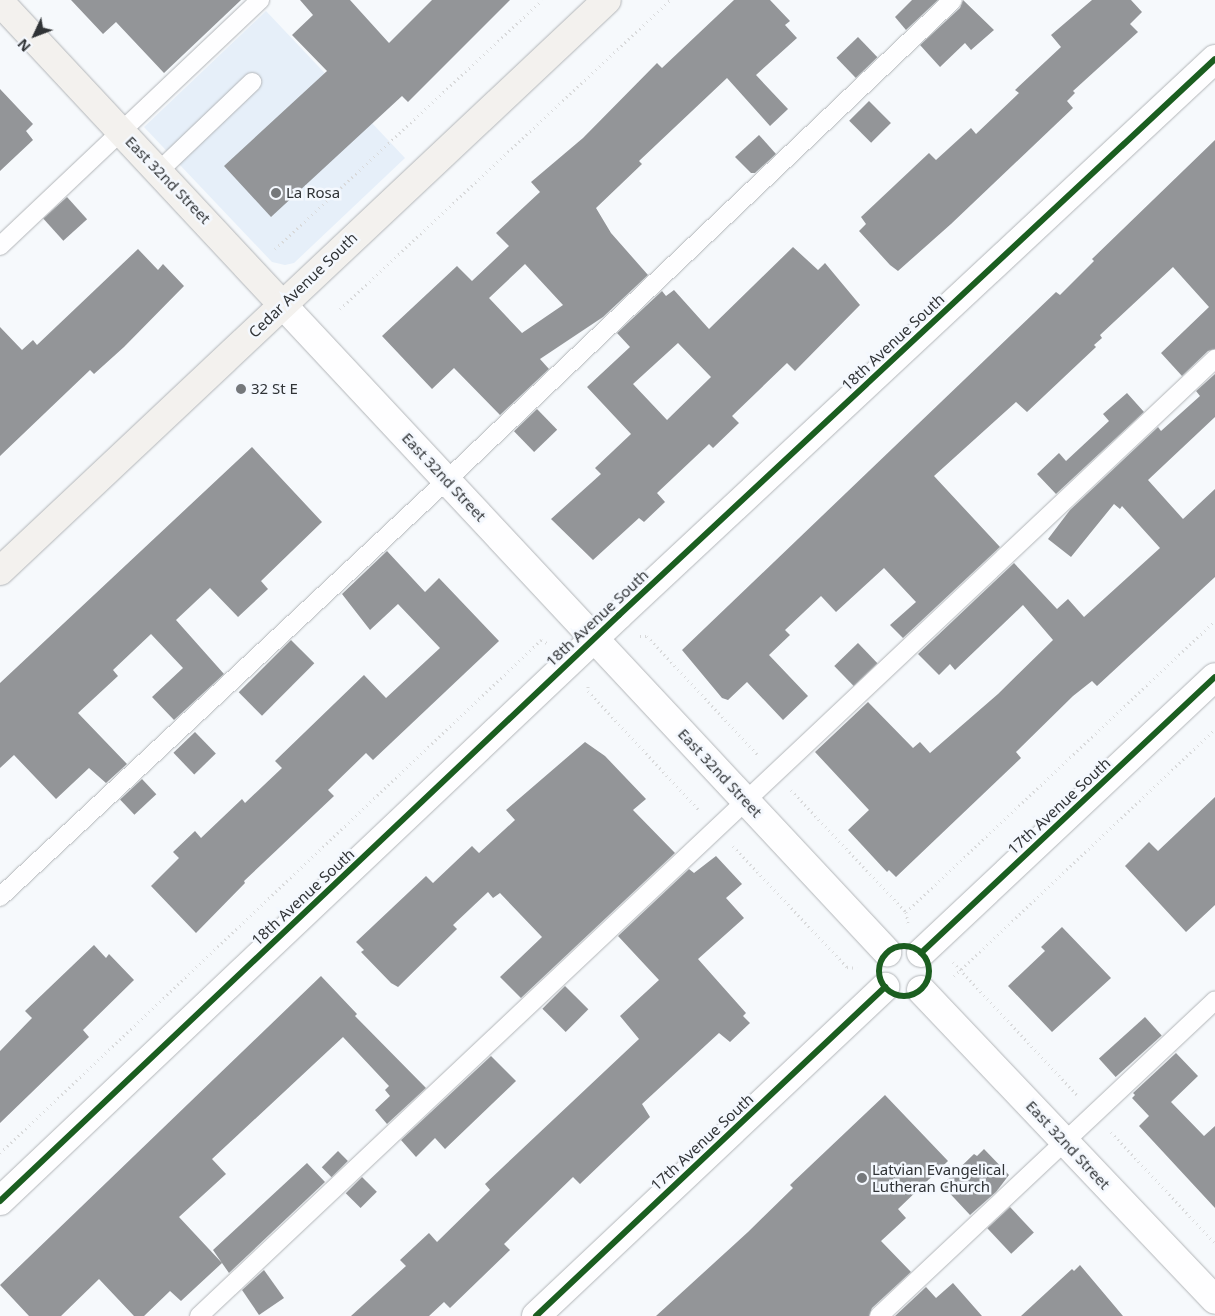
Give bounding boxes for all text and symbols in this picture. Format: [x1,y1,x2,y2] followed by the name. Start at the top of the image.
[10,10,60,60] north arrow
[13,35,35,56] text: N
[122,132,214,228] street label: East 32nd Street
[286,184,340,202] place label: La Rosa
[270,187,282,199] marker: La Rosa
[245,229,361,341] street label: Cedar Avenue South
[838,290,948,394] street label: 18th Avenue South
[251,380,298,398] place label: 32 St E
[235,383,247,395] marker: 32 St E
[398,429,490,525] street label: East 32nd Street
[542,566,652,670] street label: 18th Avenue South
[674,725,766,821] street label: East 32nd Street
[1004,754,1114,858] street label: 17th Avenue South
[248,845,358,949] street label: 18th Avenue South
[647,1090,757,1194] street label: 17th Avenue South
[1022,1097,1114,1193] street label: East 32nd Street
[872,1160,1005,1195] place label: Latvian Evangelical Lutheran Church
[856,1172,868,1184] marker: Latvian Evangelical Lutheran Church

